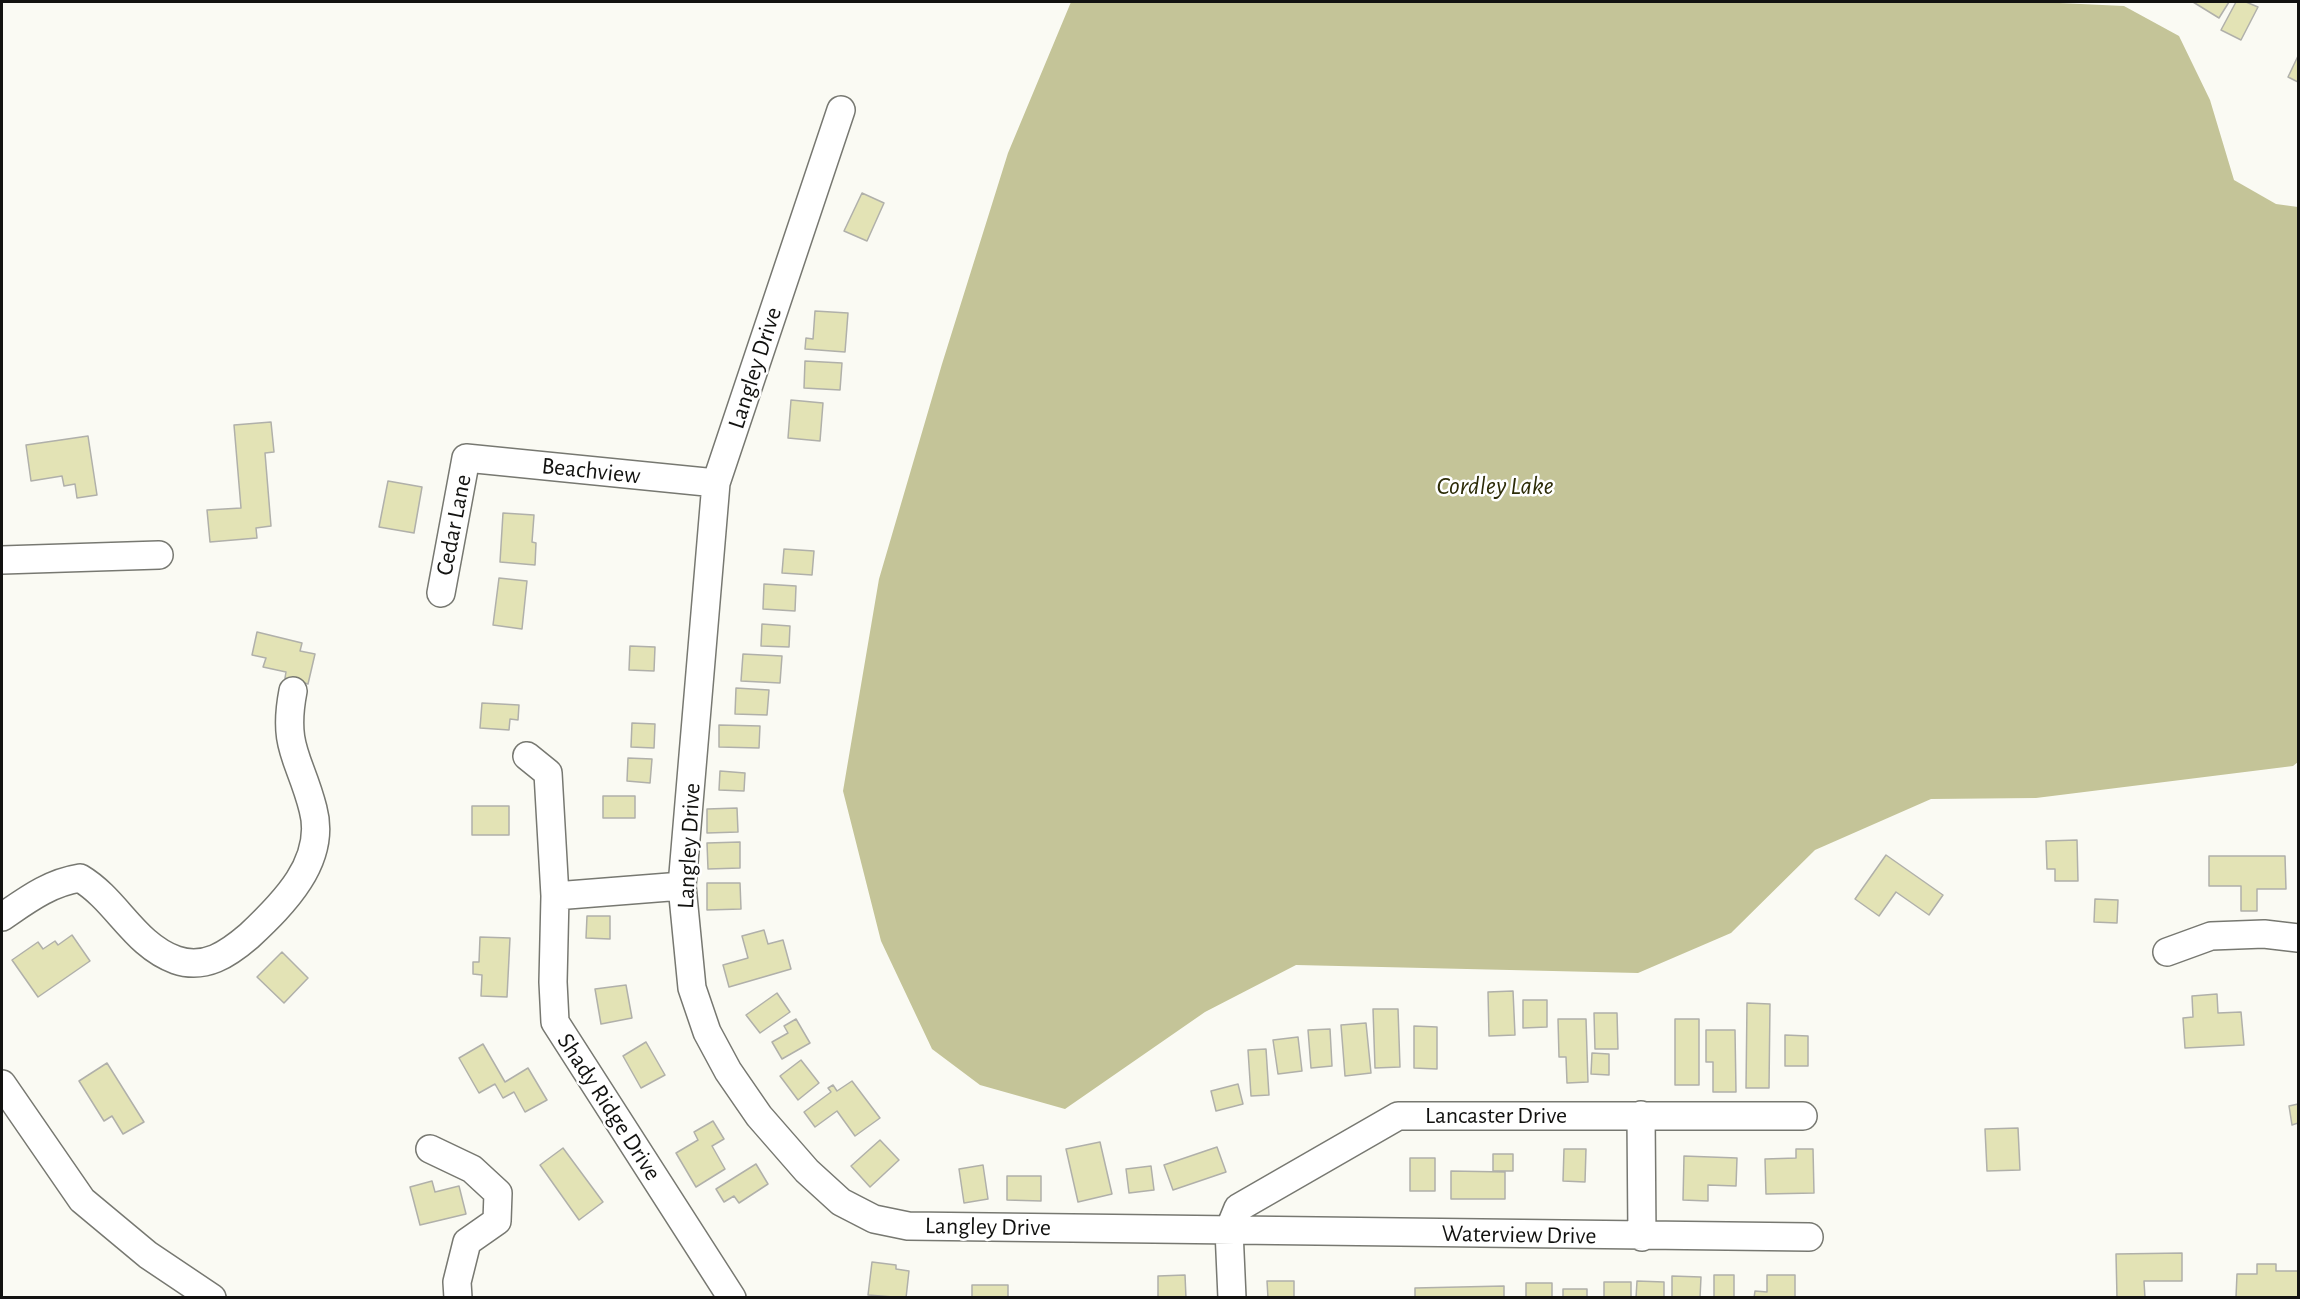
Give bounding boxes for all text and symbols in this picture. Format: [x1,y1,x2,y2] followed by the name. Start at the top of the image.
[722,304,788,432] street label: Langley Drive
[540,451,642,491] street label: Beachview
[1437,470,1553,502] water label: Cordley Lake
[430,472,478,578] street label: Cedar Lane
[671,782,707,910] street label: Langley Drive
[551,1028,667,1186] street label: Shady Ridge Drive
[1425,1102,1567,1130] street label: Lancaster Drive
[925,1212,1051,1242] street label: Langley Drive
[1441,1219,1597,1251] street label: Waterview Drive

